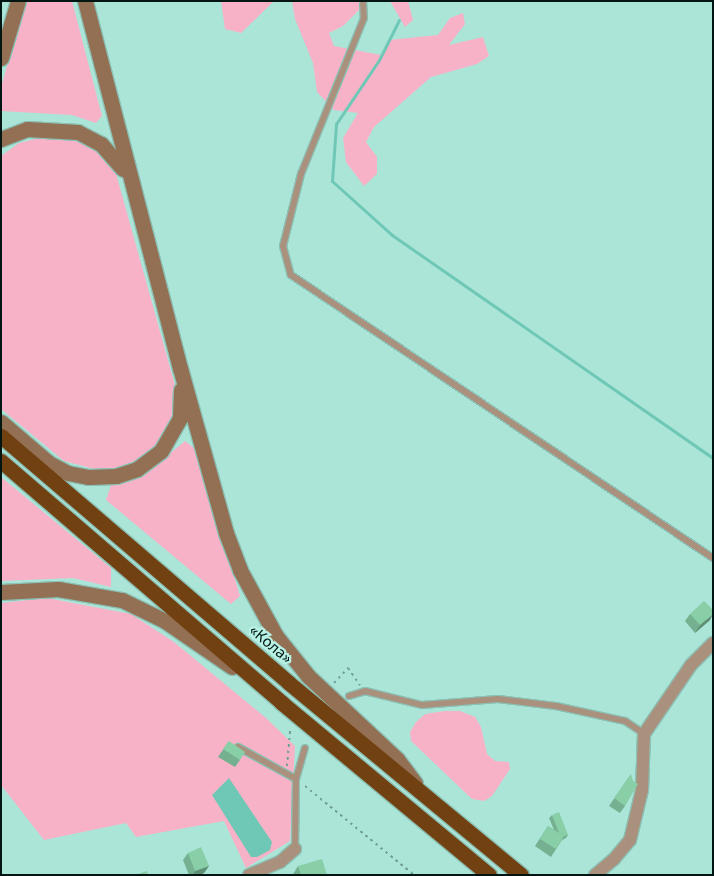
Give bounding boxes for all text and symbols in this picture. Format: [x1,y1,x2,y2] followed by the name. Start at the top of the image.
[246,621,296,667] street label: «Кола»

